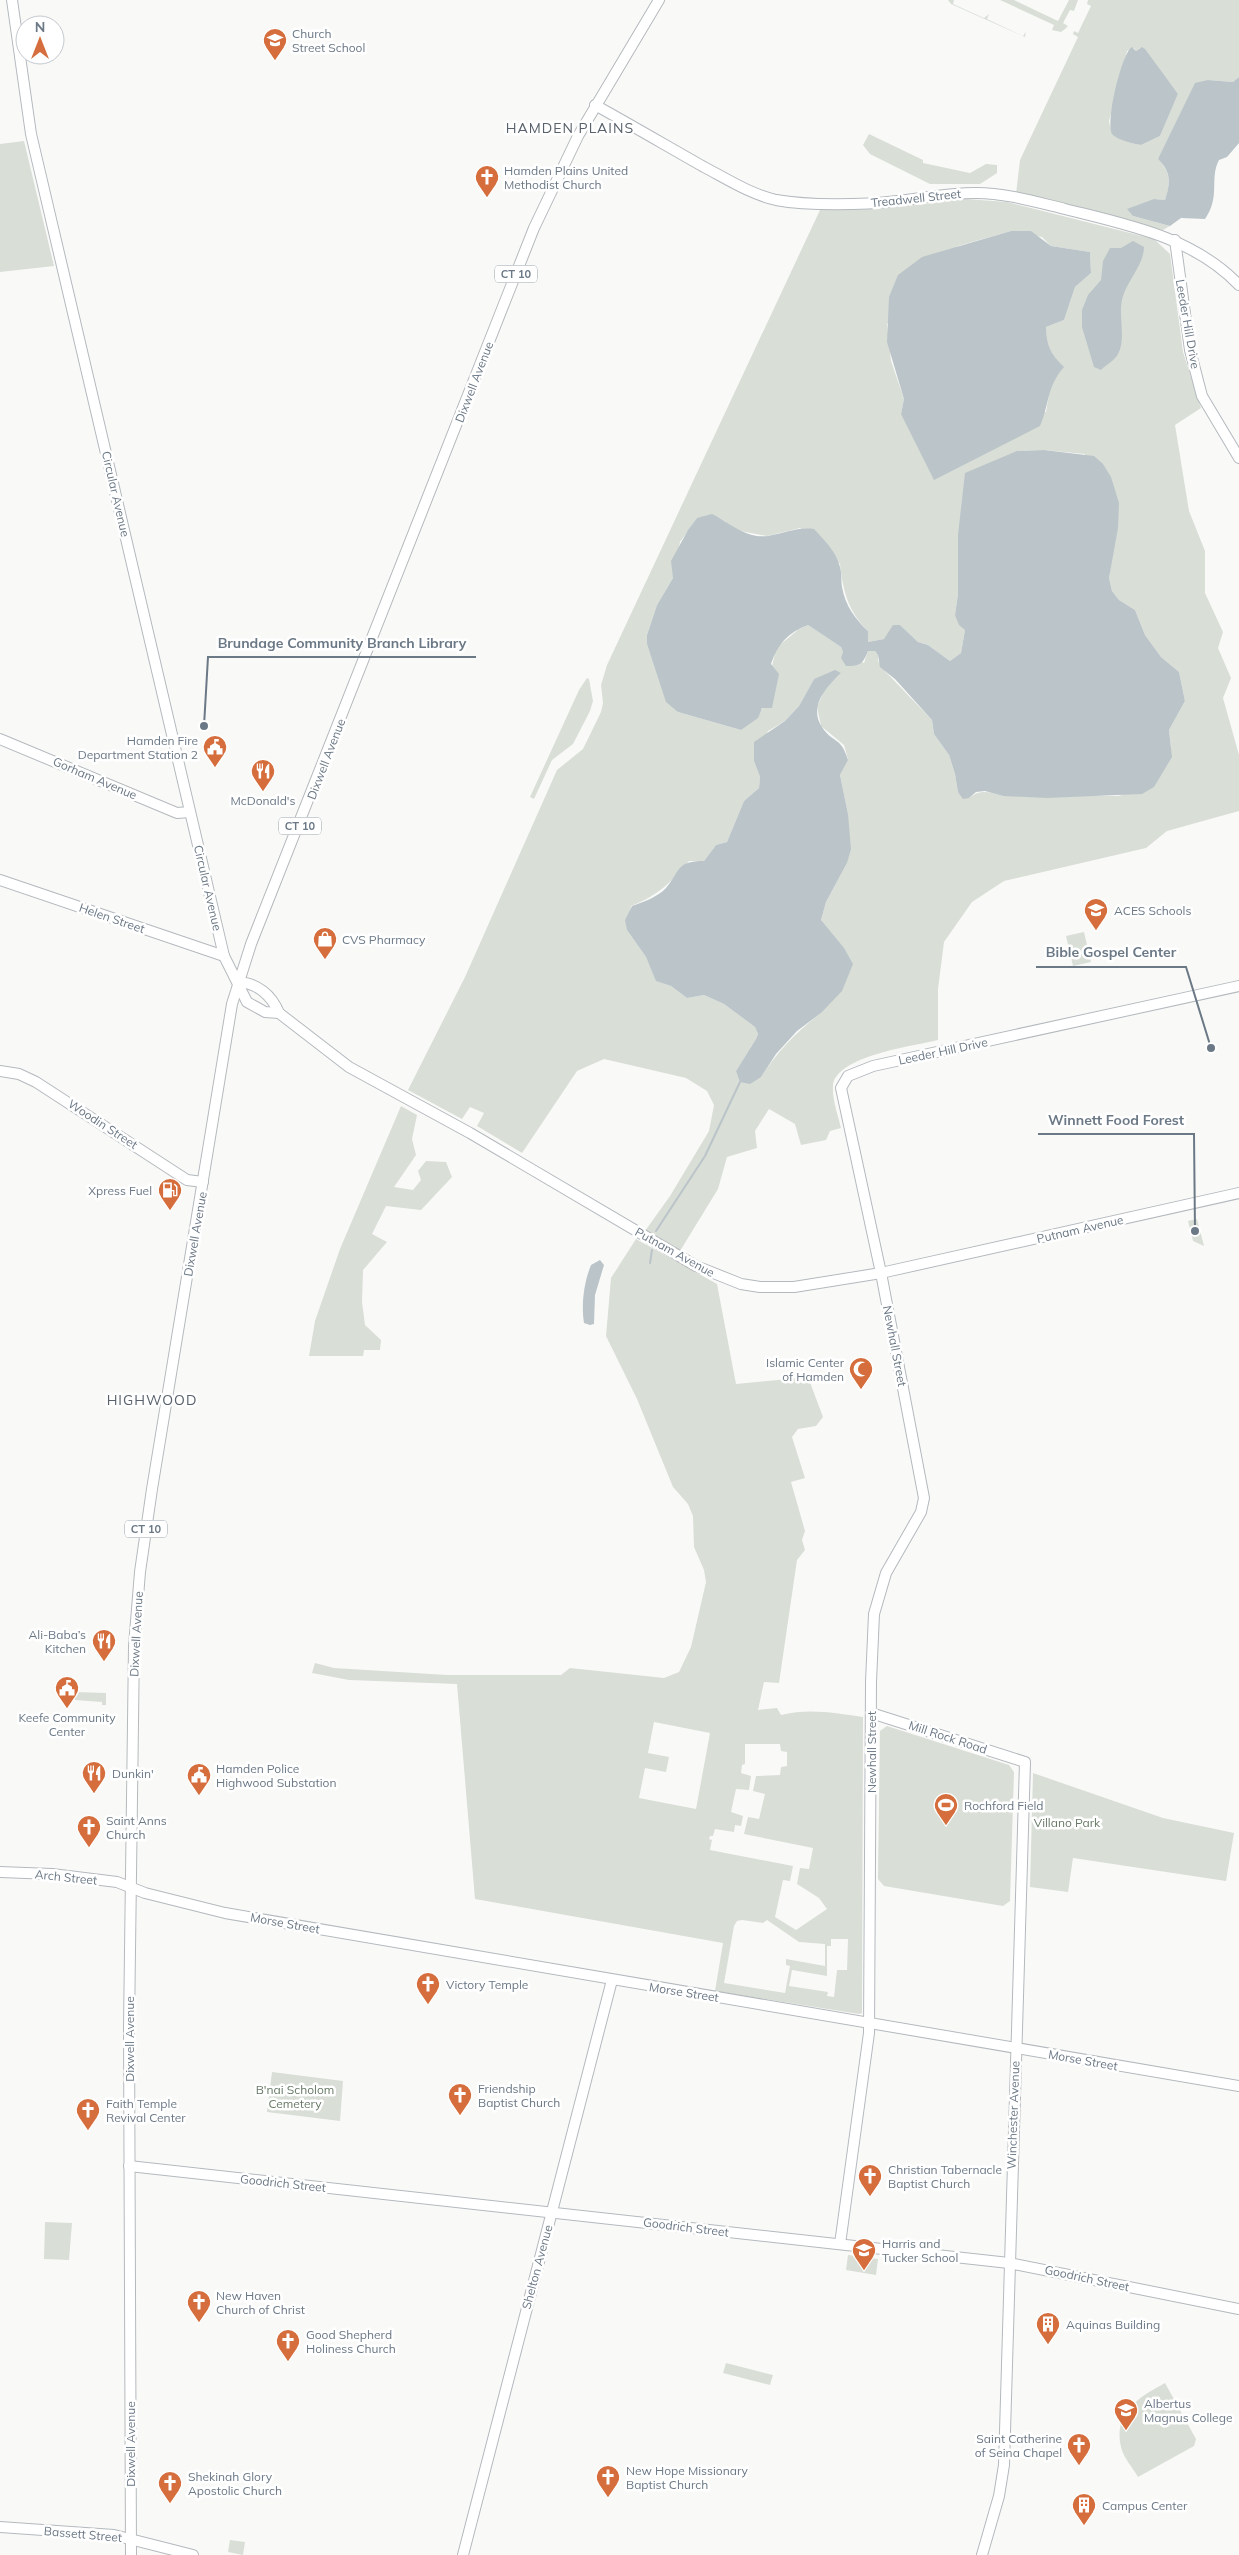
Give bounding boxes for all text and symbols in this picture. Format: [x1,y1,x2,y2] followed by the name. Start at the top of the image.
[15,15,65,65] north arrow
[35,18,45,36] text: N
[292,26,365,55] place label: Church Street School
[262,27,288,61] school or university icon: Church Street School
[506,119,634,137] district label: HAMDEN PLAINS
[504,163,628,192] place label: Hamden Plains United Methodist Church
[474,164,500,198] church icon: Hamden Plains United Methodist Church
[870,186,962,210] street label: Treadwell Street
[495,266,537,282] road number: CT 10
[1173,278,1203,370] street label: Leeder Hill Drive
[452,339,496,425] street label: Dixwell Avenue
[99,450,133,538] street label: Circular Avenue
[208,628,476,657] callout: Brundage Community Branch Library
[218,634,467,652] text: Brundage Community Branch Library
[304,716,348,802] street label: Dixwell Avenue
[78,733,198,762] place label: Hamden Fire Department Station 2
[202,734,228,768] public building icon: Hamden Fire Department Station 2
[51,754,139,802] street label: Gorham Avenue
[250,758,276,792] restaurant icon: McDonald's
[231,793,296,808] place label: McDonald's
[279,818,321,834] road number: CT 10
[191,844,225,932] street label: Circular Avenue
[1083,897,1109,931] school or university icon: ACES Schools
[77,900,147,936] street label: Helen Street
[1114,903,1191,918] place label: ACES Schools
[312,926,338,960] shop icon: CVS Pharmacy
[342,932,426,947] place label: CVS Pharmacy
[1036,938,1186,967] callout: Bible Gospel Center
[1046,943,1177,961] text: Bible Gospel Center
[897,1034,989,1068] street label: Leeder Hill Drive
[65,1096,141,1152] street label: Woodin Street
[1038,1105,1194,1134] callout: Winnett Food Forest
[1048,1111,1185,1129] text: Winnett Food Forest
[157,1177,183,1211] fuel station icon: Xpress Fuel
[88,1183,152,1198] place label: Xpress Fuel
[180,1191,210,1277] street label: Dixwell Avenue
[1035,1212,1125,1246] street label: Putnam Avenue
[633,1224,717,1280] street label: Putnam Avenue
[880,1304,910,1388] street label: Newhall Street
[766,1355,845,1384] place label: Islamic Center of Hamden
[848,1356,874,1390] mosque icon: Islamic Center of Hamden
[107,1391,197,1409] district label: HIGHWOOD
[125,1520,167,1538] road number: CT 10
[126,1591,146,1677] street label: Dixwell Avenue
[28,1627,86,1656] place label: Ali-Baba’s Kitchen
[91,1628,117,1662] restaurant icon: Ali-Baba’s Kitchen
[54,1675,80,1709] public building icon: Keefe Community Center
[18,1710,116,1739] place label: Keefe Community Center
[864,1711,879,1793] street label: Newhall Street
[907,1717,989,1757] street label: Mill Rock Road
[81,1760,107,1794] restaurant icon: Dunkin'
[216,1761,336,1790] place label: Hamden Police Highwood Substation
[186,1762,212,1796] public building icon: Hamden Police Highwood Substation
[112,1766,154,1781] place label: Dunkin'
[933,1792,959,1826] sports icon: Rochford Field
[964,1798,1044,1813] place label: Rochford Field
[106,1813,167,1842] place label: Saint Anns Church
[76,1814,102,1848] church icon: Saint Anns Church
[1034,1815,1101,1830] park label: Villano Park
[34,1866,98,1888] street label: Arch Street
[249,1910,321,1936] street label: Morse Street
[415,1971,441,2005] church icon: Victory Temple
[446,1977,528,1992] place label: Victory Temple
[648,1979,720,2005] street label: Morse Street
[122,1996,137,2082] street label: Dixwell Avenue
[1047,2047,1119,2073] street label: Morse Street
[1004,2060,1022,2170] street label: Winchester Avenue
[478,2081,560,2110] place label: Friendship Baptist Church
[256,2082,334,2111] park label: B'nai Scholom Cemetery
[447,2082,473,2116] church icon: Friendship Baptist Church
[106,2096,186,2125] place label: Faith Temple Revival Center
[75,2097,101,2131] church icon: Faith Temple Revival Center
[888,2162,1002,2191] place label: Christian Tabernacle Baptist Church
[857,2163,883,2197] church icon: Christian Tabernacle Baptist Church
[239,2171,327,2195] street label: Goodrich Street
[642,2214,730,2240] street label: Goodrich Street
[519,2223,555,2311] street label: Shelton Avenue
[882,2236,958,2265] place label: Harris and Tucker School
[851,2237,877,2271] school or university icon: Harris and Tucker School
[1043,2262,1131,2294] street label: Goodrich Street
[216,2288,305,2317] place label: New Haven Church of Christ
[186,2289,212,2323] church icon: New Haven Church of Christ
[1035,2311,1061,2345] building icon: Aquinas Building
[1066,2317,1160,2332] place label: Aquinas Building
[306,2327,396,2356] place label: Good Shepherd Holiness Church
[275,2328,301,2362] church icon: Good Shepherd Holiness Church
[1144,2396,1232,2425] place label: Albertus Magnus College
[1113,2397,1139,2431] school or university icon: Albertus Magnus College
[123,2401,138,2487] street label: Dixwell Avenue
[975,2431,1062,2460] place label: Saint Catherine of Seina Chapel
[1066,2432,1092,2466] church icon: Saint Catherine of Seina Chapel
[626,2463,749,2492] place label: New Hope Missionary Baptist Church
[595,2464,621,2498] church icon: New Hope Missionary Baptist Church
[188,2469,282,2498] place label: Shekinah Glory Apostolic Church
[157,2470,183,2504] church icon: Shekinah Glory Apostolic Church
[1071,2492,1097,2526] building icon: Campus Center
[1102,2498,1188,2513] place label: Campus Center
[43,2523,123,2545] street label: Bassett Street

